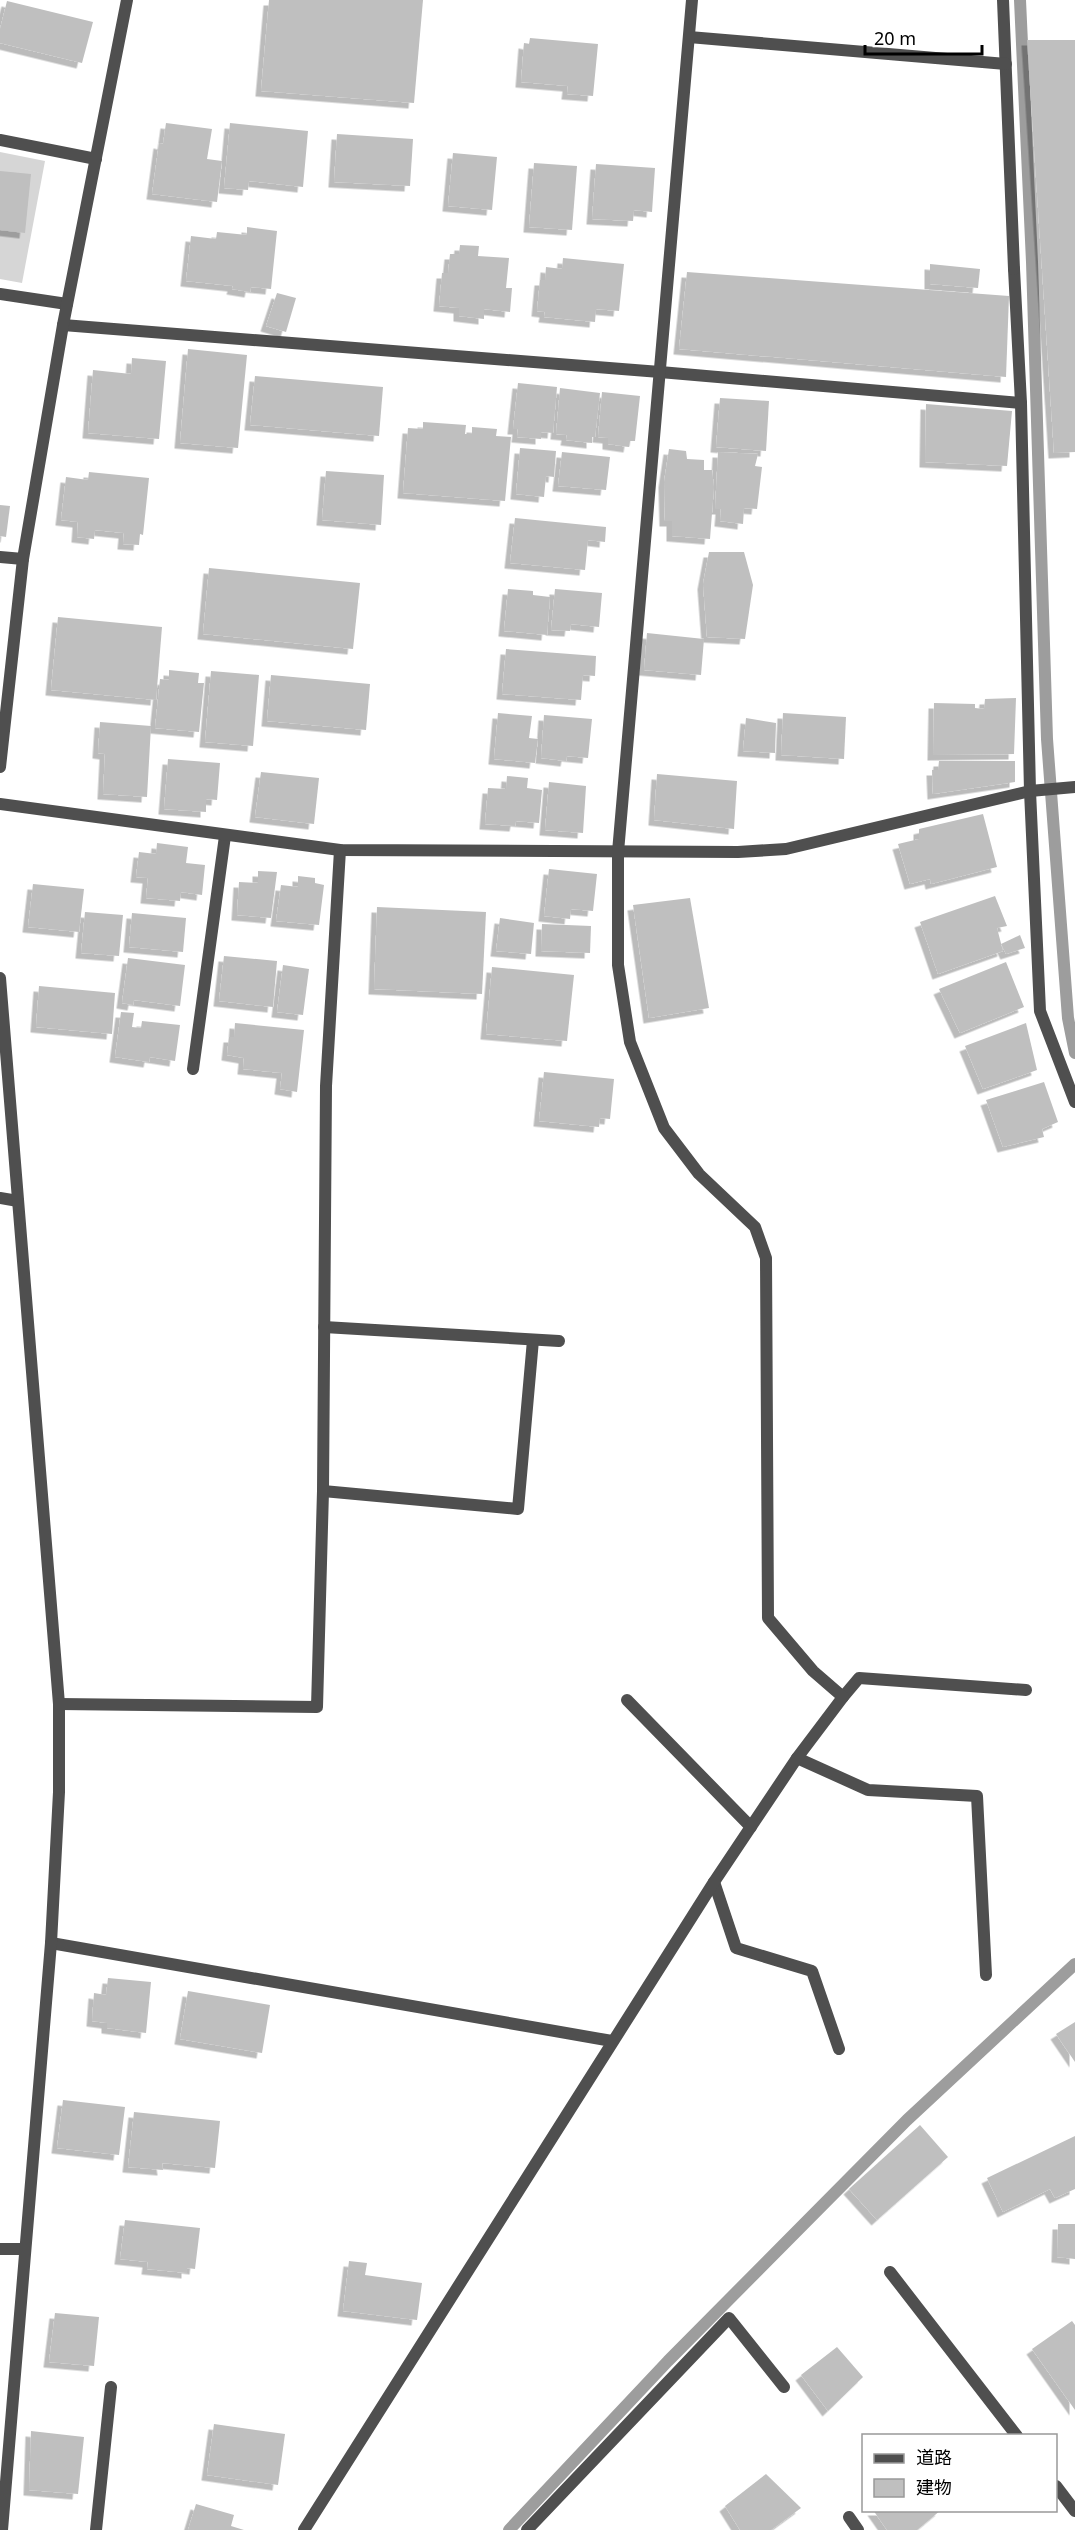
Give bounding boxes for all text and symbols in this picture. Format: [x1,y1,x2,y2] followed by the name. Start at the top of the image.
[865,18,982,56] scale bar
[874,26,916,50] text: 20 m
[862,2434,1057,2512] legend
[916,2445,952,2469] text: 道路
[916,2475,952,2499] text: 建物

